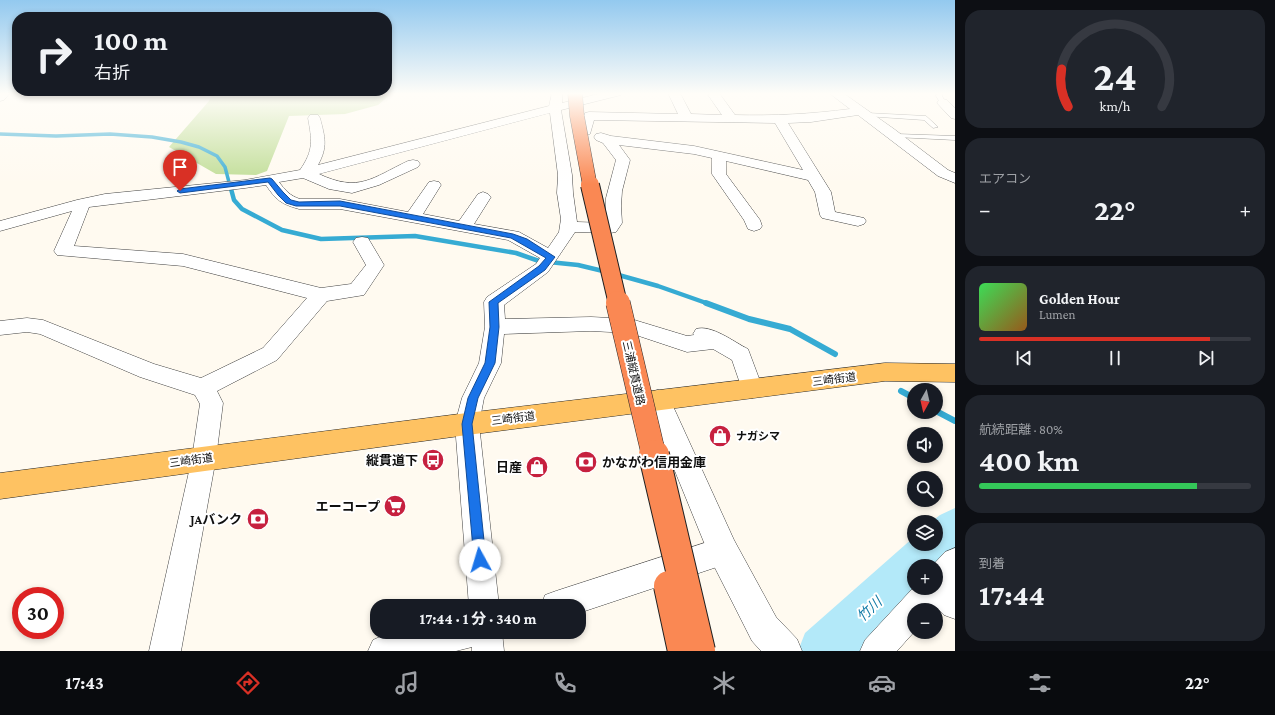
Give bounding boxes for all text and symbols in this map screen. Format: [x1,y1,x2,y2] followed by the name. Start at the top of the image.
[94,25,168,56] text: 100 m
[28,28,80,80] icon: right
[1093,53,1137,99] text: 24
[94,63,130,83] text: 右折
[1100,98,1131,114] text: km/h
[163,150,197,191] pin
[169,156,191,178] icon: arrive
[979,171,1031,186] text: エアコン
[1094,193,1136,226] text: 22°
[979,197,991,222] text: −
[1239,197,1251,222] text: +
[1039,291,1120,307] text: Golden Hour
[1039,307,1075,322] text: Lumen
[621,339,647,407] street label: 三浦縦貫道路
[1013,347,1035,369] icon: previous
[1104,347,1126,369] icon: pause
[1195,347,1217,369] icon: next
[811,370,857,388] street label: 三崎街道
[907,383,943,419] north arrow
[907,383,943,639] map controls
[490,409,536,427] street label: 三崎街道
[979,422,1063,437] text: 航続距離 · 80%
[707,423,733,449] shop icon: ナガシマ
[907,427,943,463] button: sound
[736,430,780,442] place label: ナガシマ
[979,444,1079,477] text: 400 km
[420,447,446,473] bus stop icon: 縦貫道下
[573,449,599,475] bank icon: かながわ信用金庫
[168,451,214,469] street label: 三崎街道
[366,453,418,468] place label: 縦貫道下
[524,454,550,480] shop icon: 日産
[602,455,706,470] place label: かながわ信用金庫
[496,460,522,475] place label: 日産
[907,471,943,507] button: search
[382,493,408,519] supermarket icon: エーコープ
[316,499,380,514] place label: エーコープ
[245,506,271,532] bank icon: JAバンク
[188,512,242,527] place label: JAバンク
[907,515,943,551] button: layers
[459,539,501,581] position arrow
[979,556,1005,571] text: 到着
[907,559,943,595] button: +
[979,578,1045,611] text: 17:44
[12,587,64,639] speed limit sign: 30
[853,592,886,624] water label: 竹川
[907,603,943,639] button: −
[420,611,536,627] text: 17:44 · 1 分 · 340 m
[234,669,262,697] icon: directions
[393,669,421,697] icon: music
[551,669,579,697] icon: phone
[710,669,738,697] icon: climate
[868,669,896,697] icon: car
[1026,669,1054,697] icon: filters
[65,673,104,693] text: 17:43
[1185,673,1210,693] text: 22°

